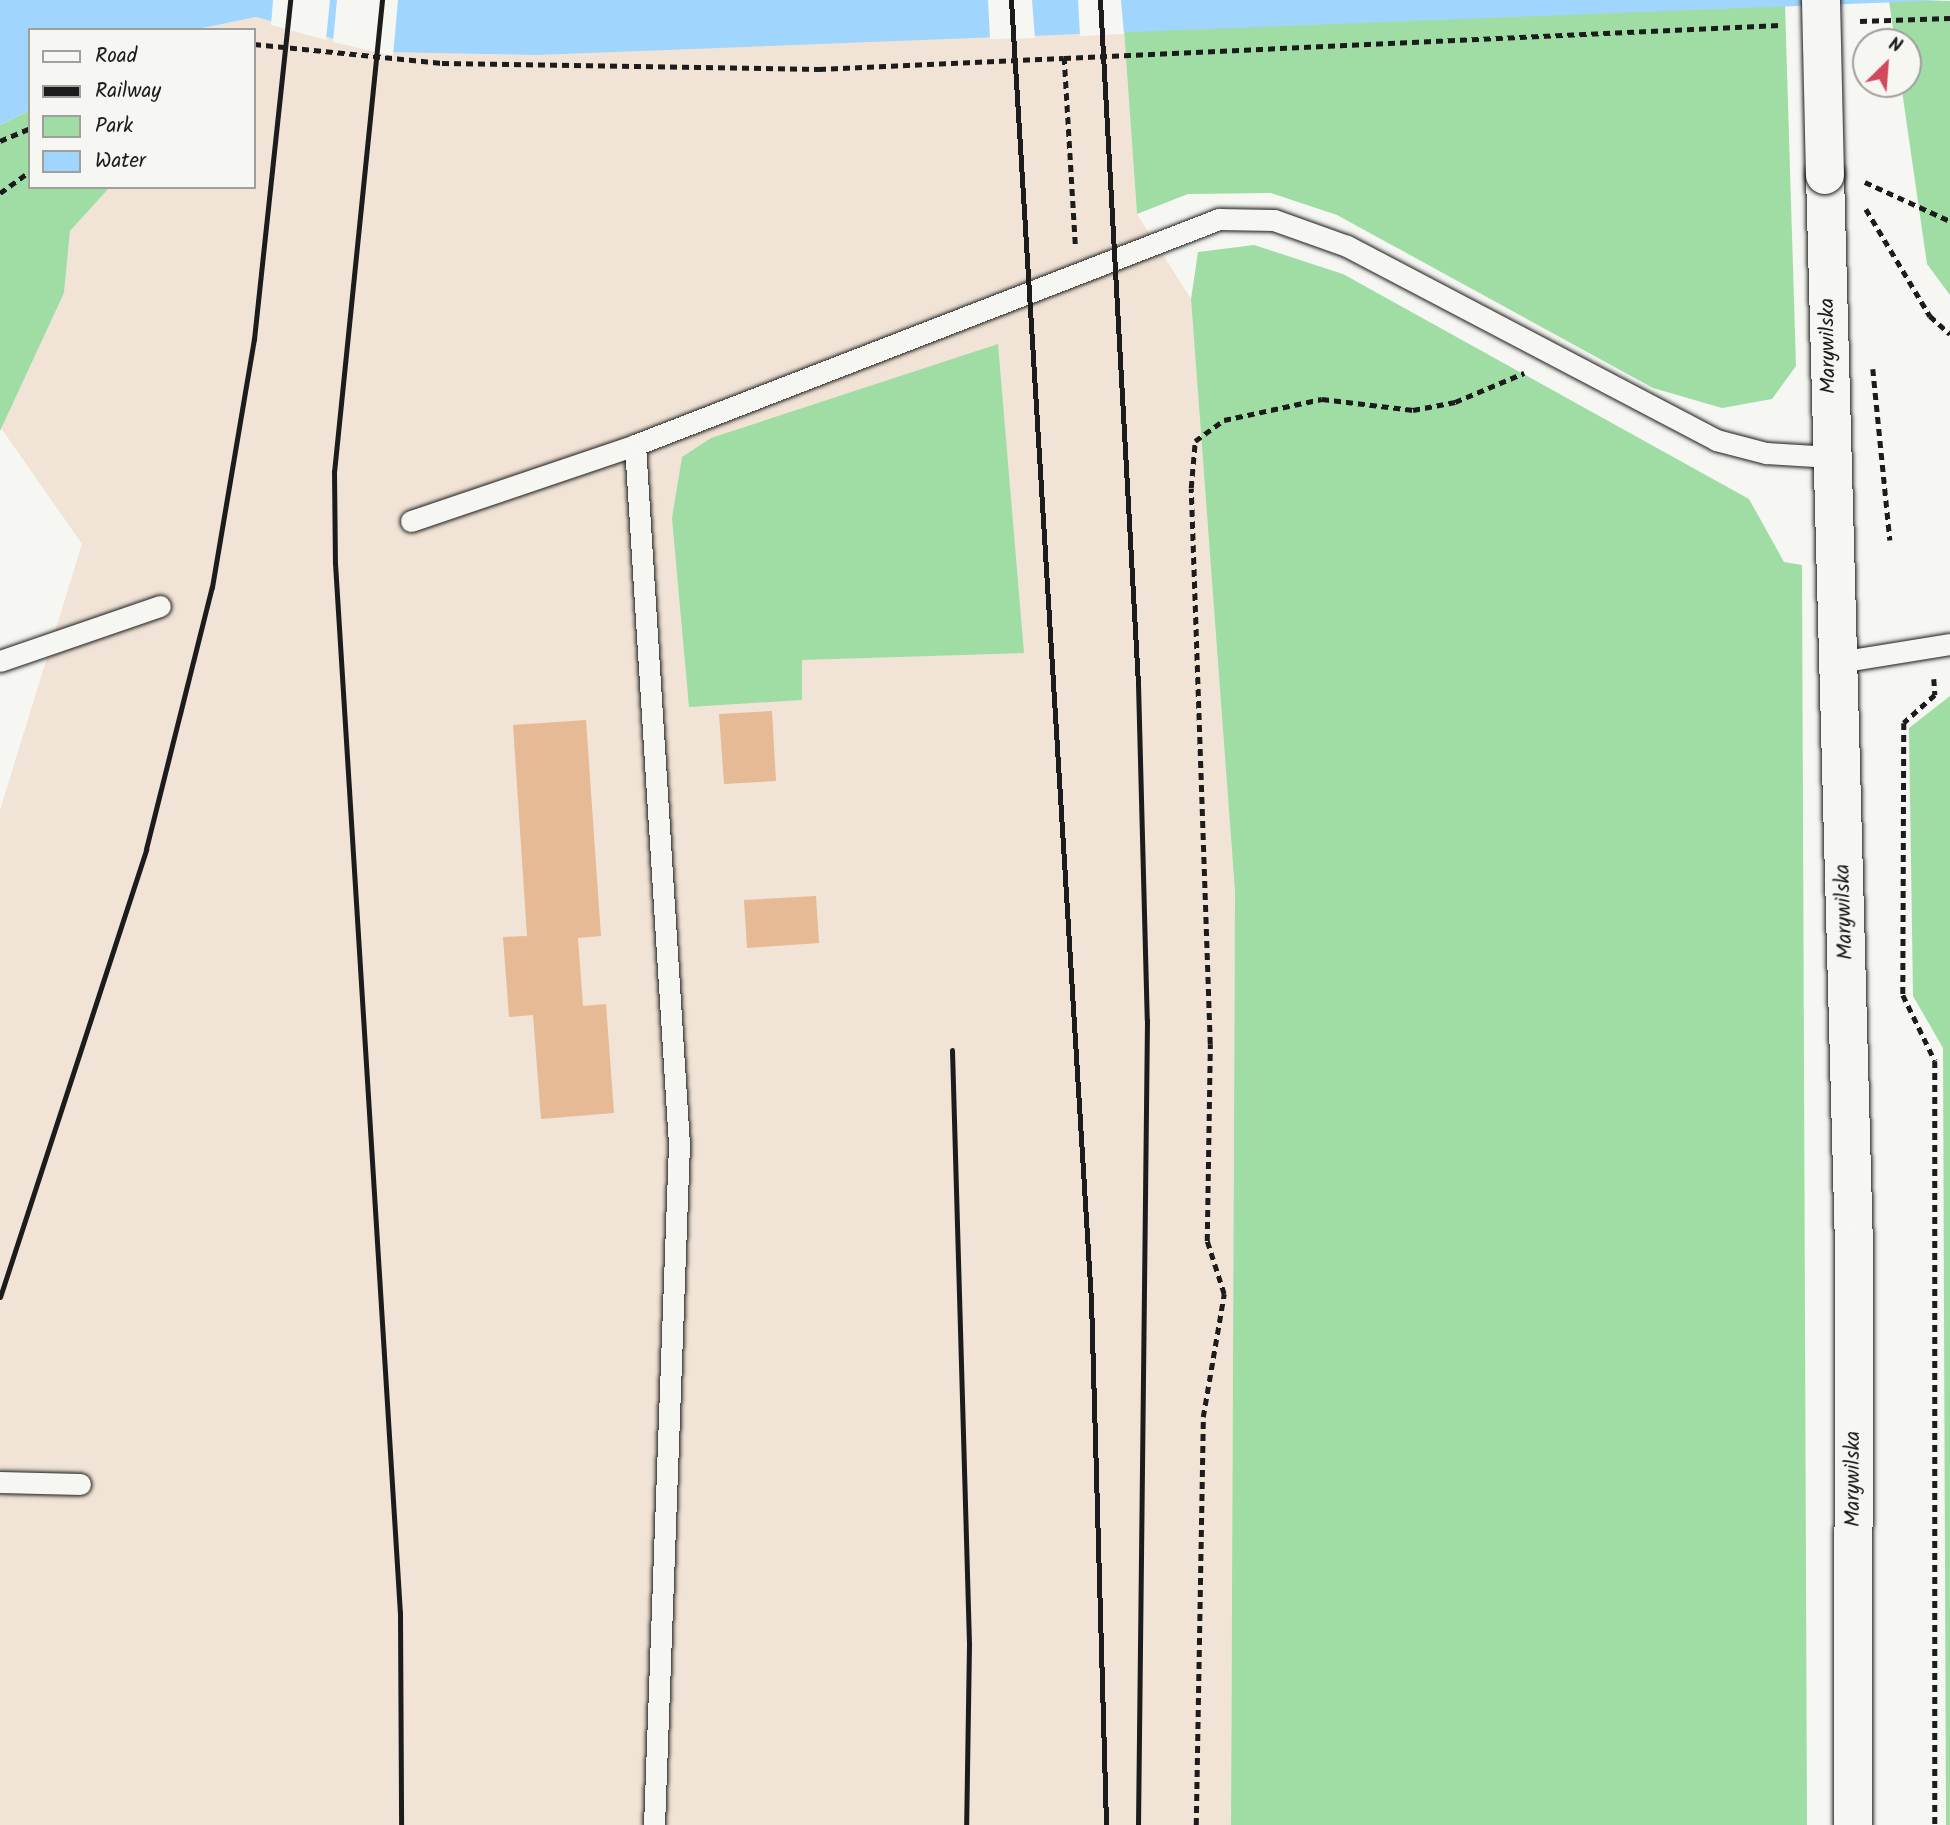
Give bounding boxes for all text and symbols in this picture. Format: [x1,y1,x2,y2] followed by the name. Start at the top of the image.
[28,28,256,189] legend
[1852,28,1922,98] north arrow
[1883,30,1907,62] text: N
[95,40,137,73] text: Road
[95,75,161,108] text: Railway
[95,110,133,143] text: Park
[95,145,146,178] text: Water
[1816,298,1842,394] street label: Marywilska
[1831,864,1859,960] street label: Marywilska
[1841,1431,1867,1527] street label: Marywilska

